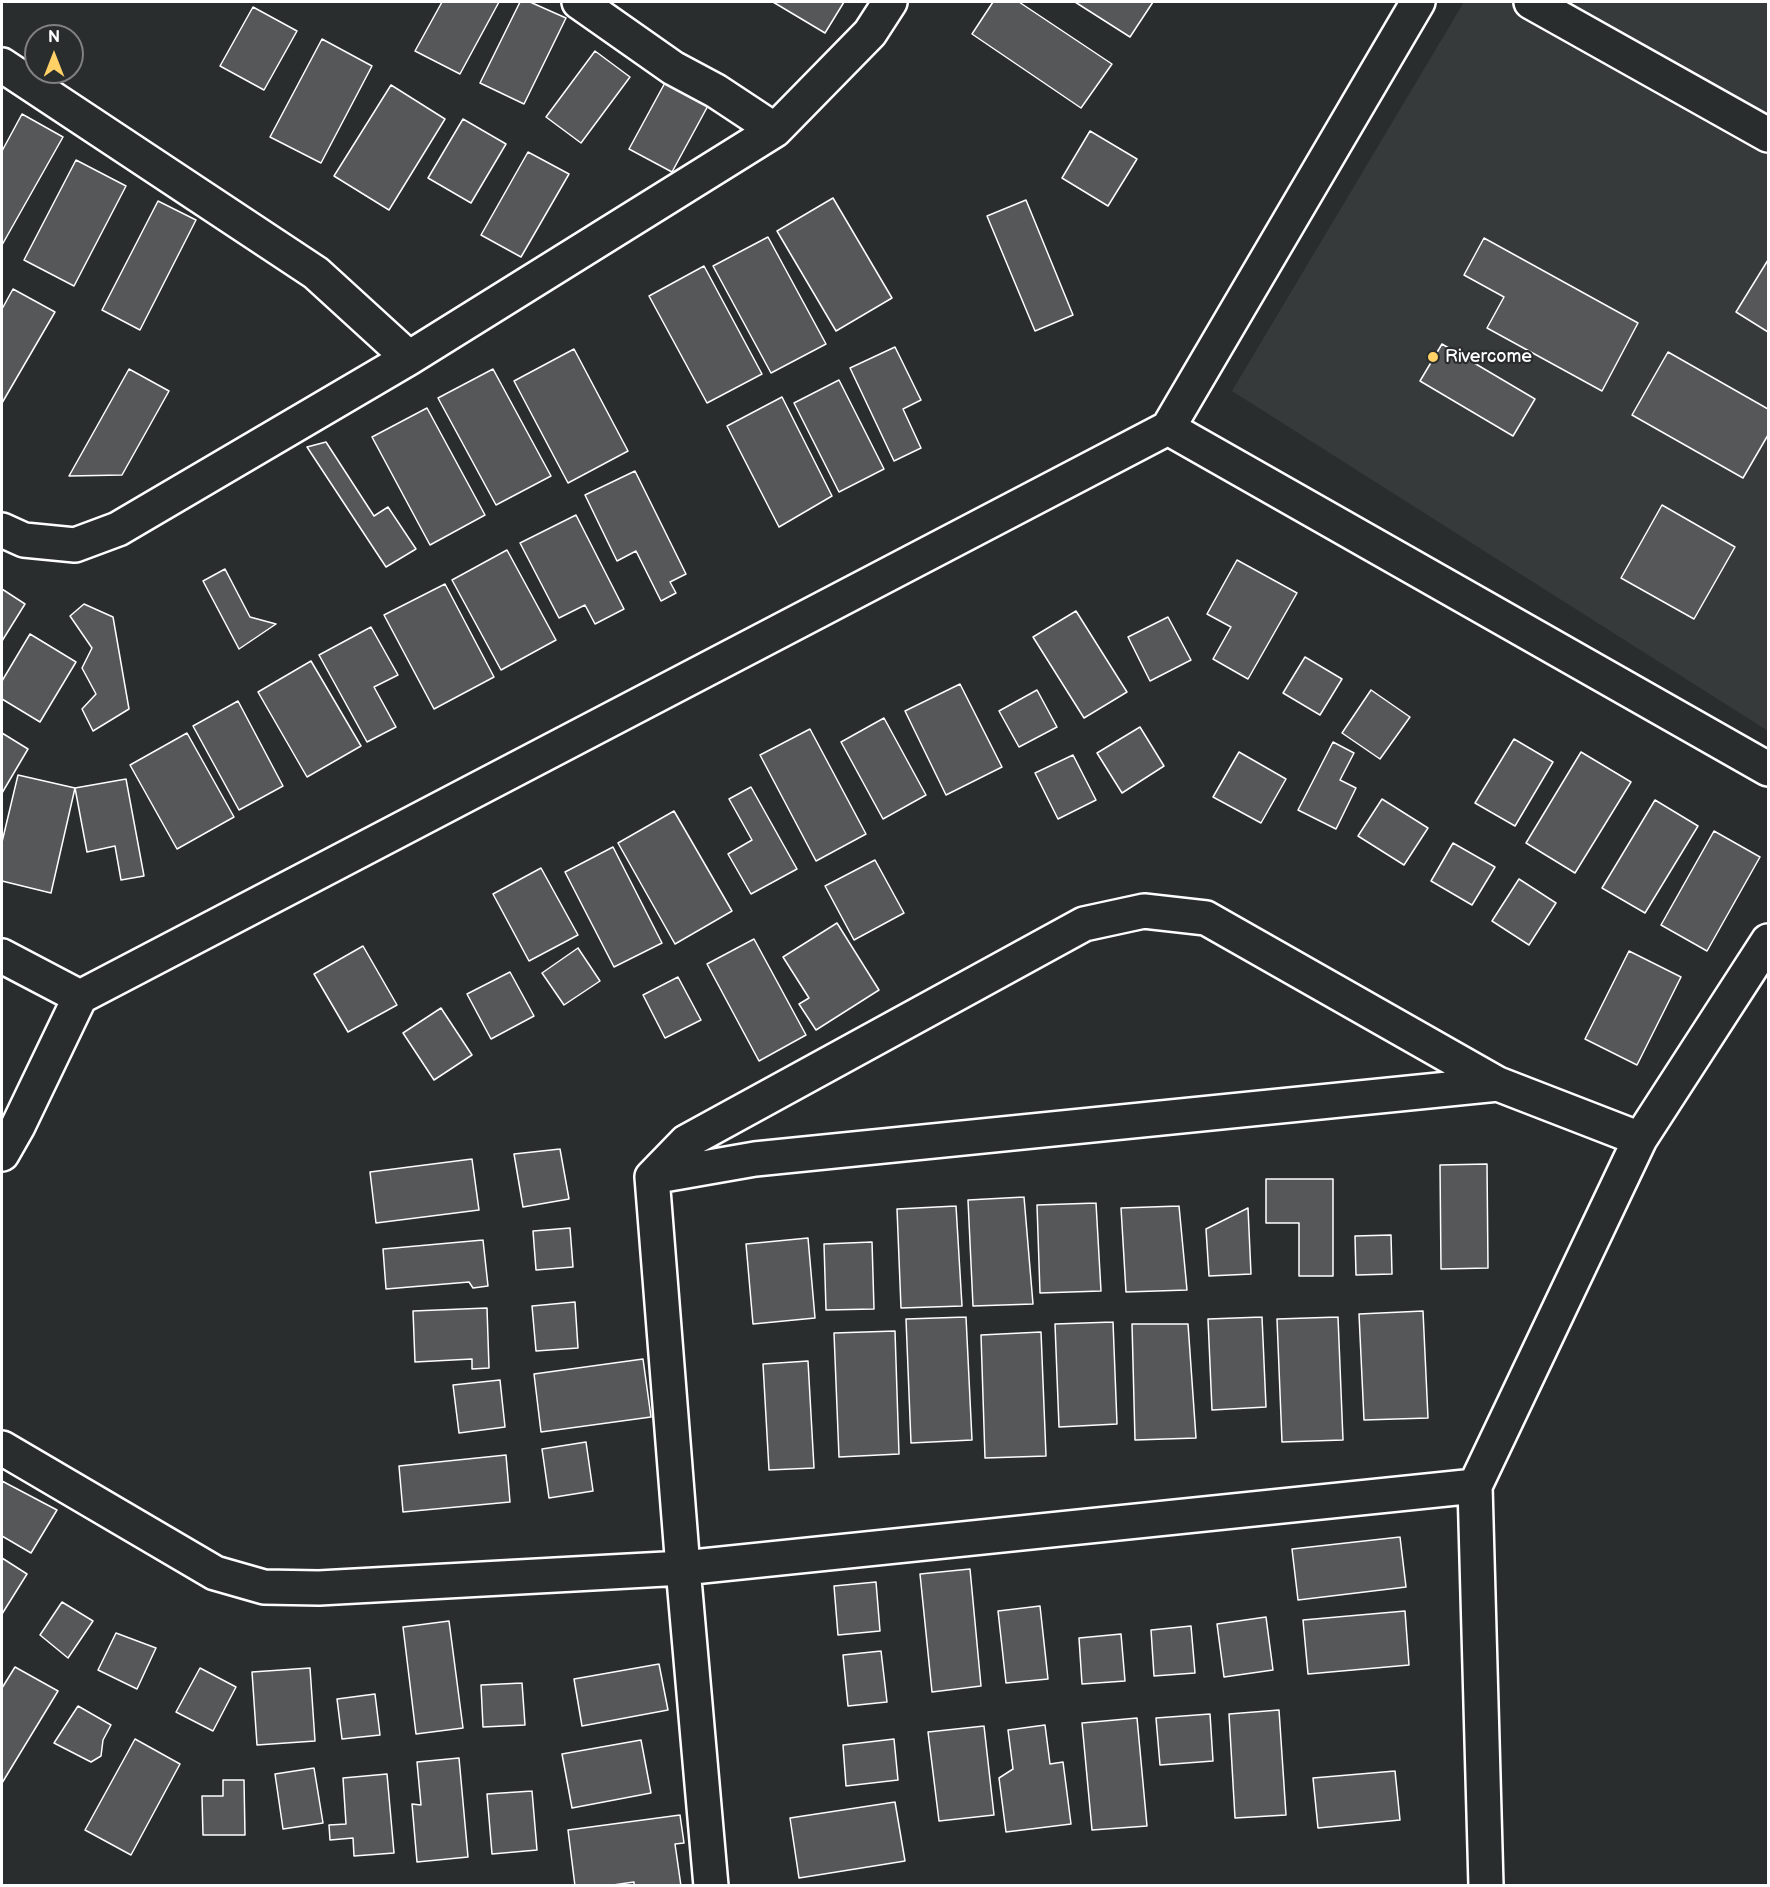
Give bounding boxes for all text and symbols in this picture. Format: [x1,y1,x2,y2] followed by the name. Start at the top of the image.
[24,24,84,84] north arrow
[48,28,60,47] text: N
[1445,346,1532,368] place label: Rivercome
[1426,350,1440,364] marker: Rivercome

